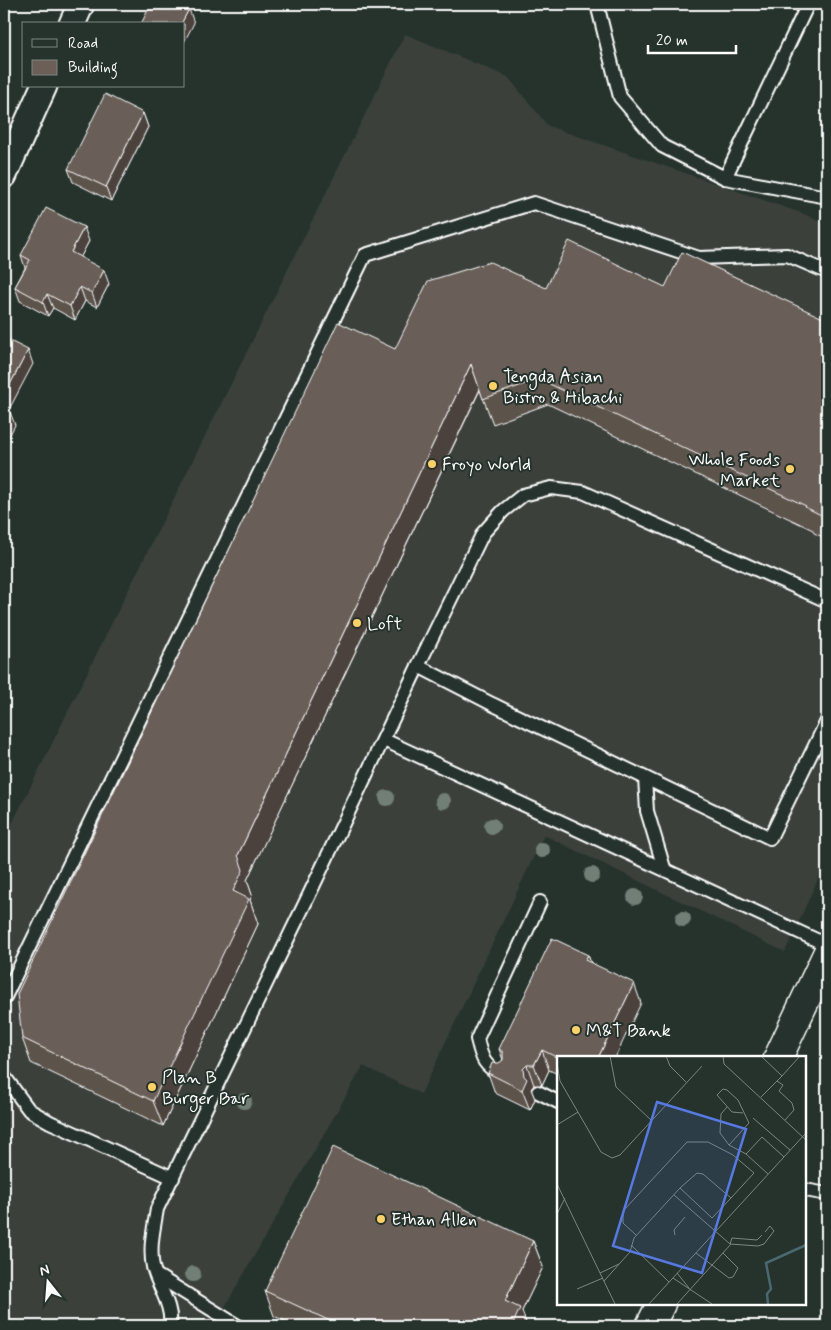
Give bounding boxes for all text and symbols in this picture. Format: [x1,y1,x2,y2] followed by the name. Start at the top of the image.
[22,22,185,88] legend
[648,22,736,54] scale bar
[656,31,688,51] text: 20 m
[68,34,98,54] text: Road
[68,58,118,79] text: Building
[503,365,622,410] place label: Tengda Asian Bistro & Hibachi
[487,380,499,392] marker: Tengda Asian Bistro & Hibachi
[688,448,780,493] place label: Whole Foods Market
[442,453,531,477] place label: Froyo World
[426,458,438,470] marker: Froyo World
[784,463,796,475] marker: Whole Foods Market
[367,612,402,636] place label: Loft
[351,617,363,629] marker: Loft
[586,1019,671,1043] place label: M&T Bank
[570,1024,582,1036] marker: M&T Bank
[557,1056,806,1305] inset map
[162,1066,250,1112] place label: Plan B Burger Bar
[146,1081,158,1093] marker: Plan B Burger Bar
[391,1208,477,1232] place label: Ethan Allen
[375,1213,387,1225] marker: Ethan Allen
[22,1258,72,1308] north arrow
[37,1261,52,1280] text: N

